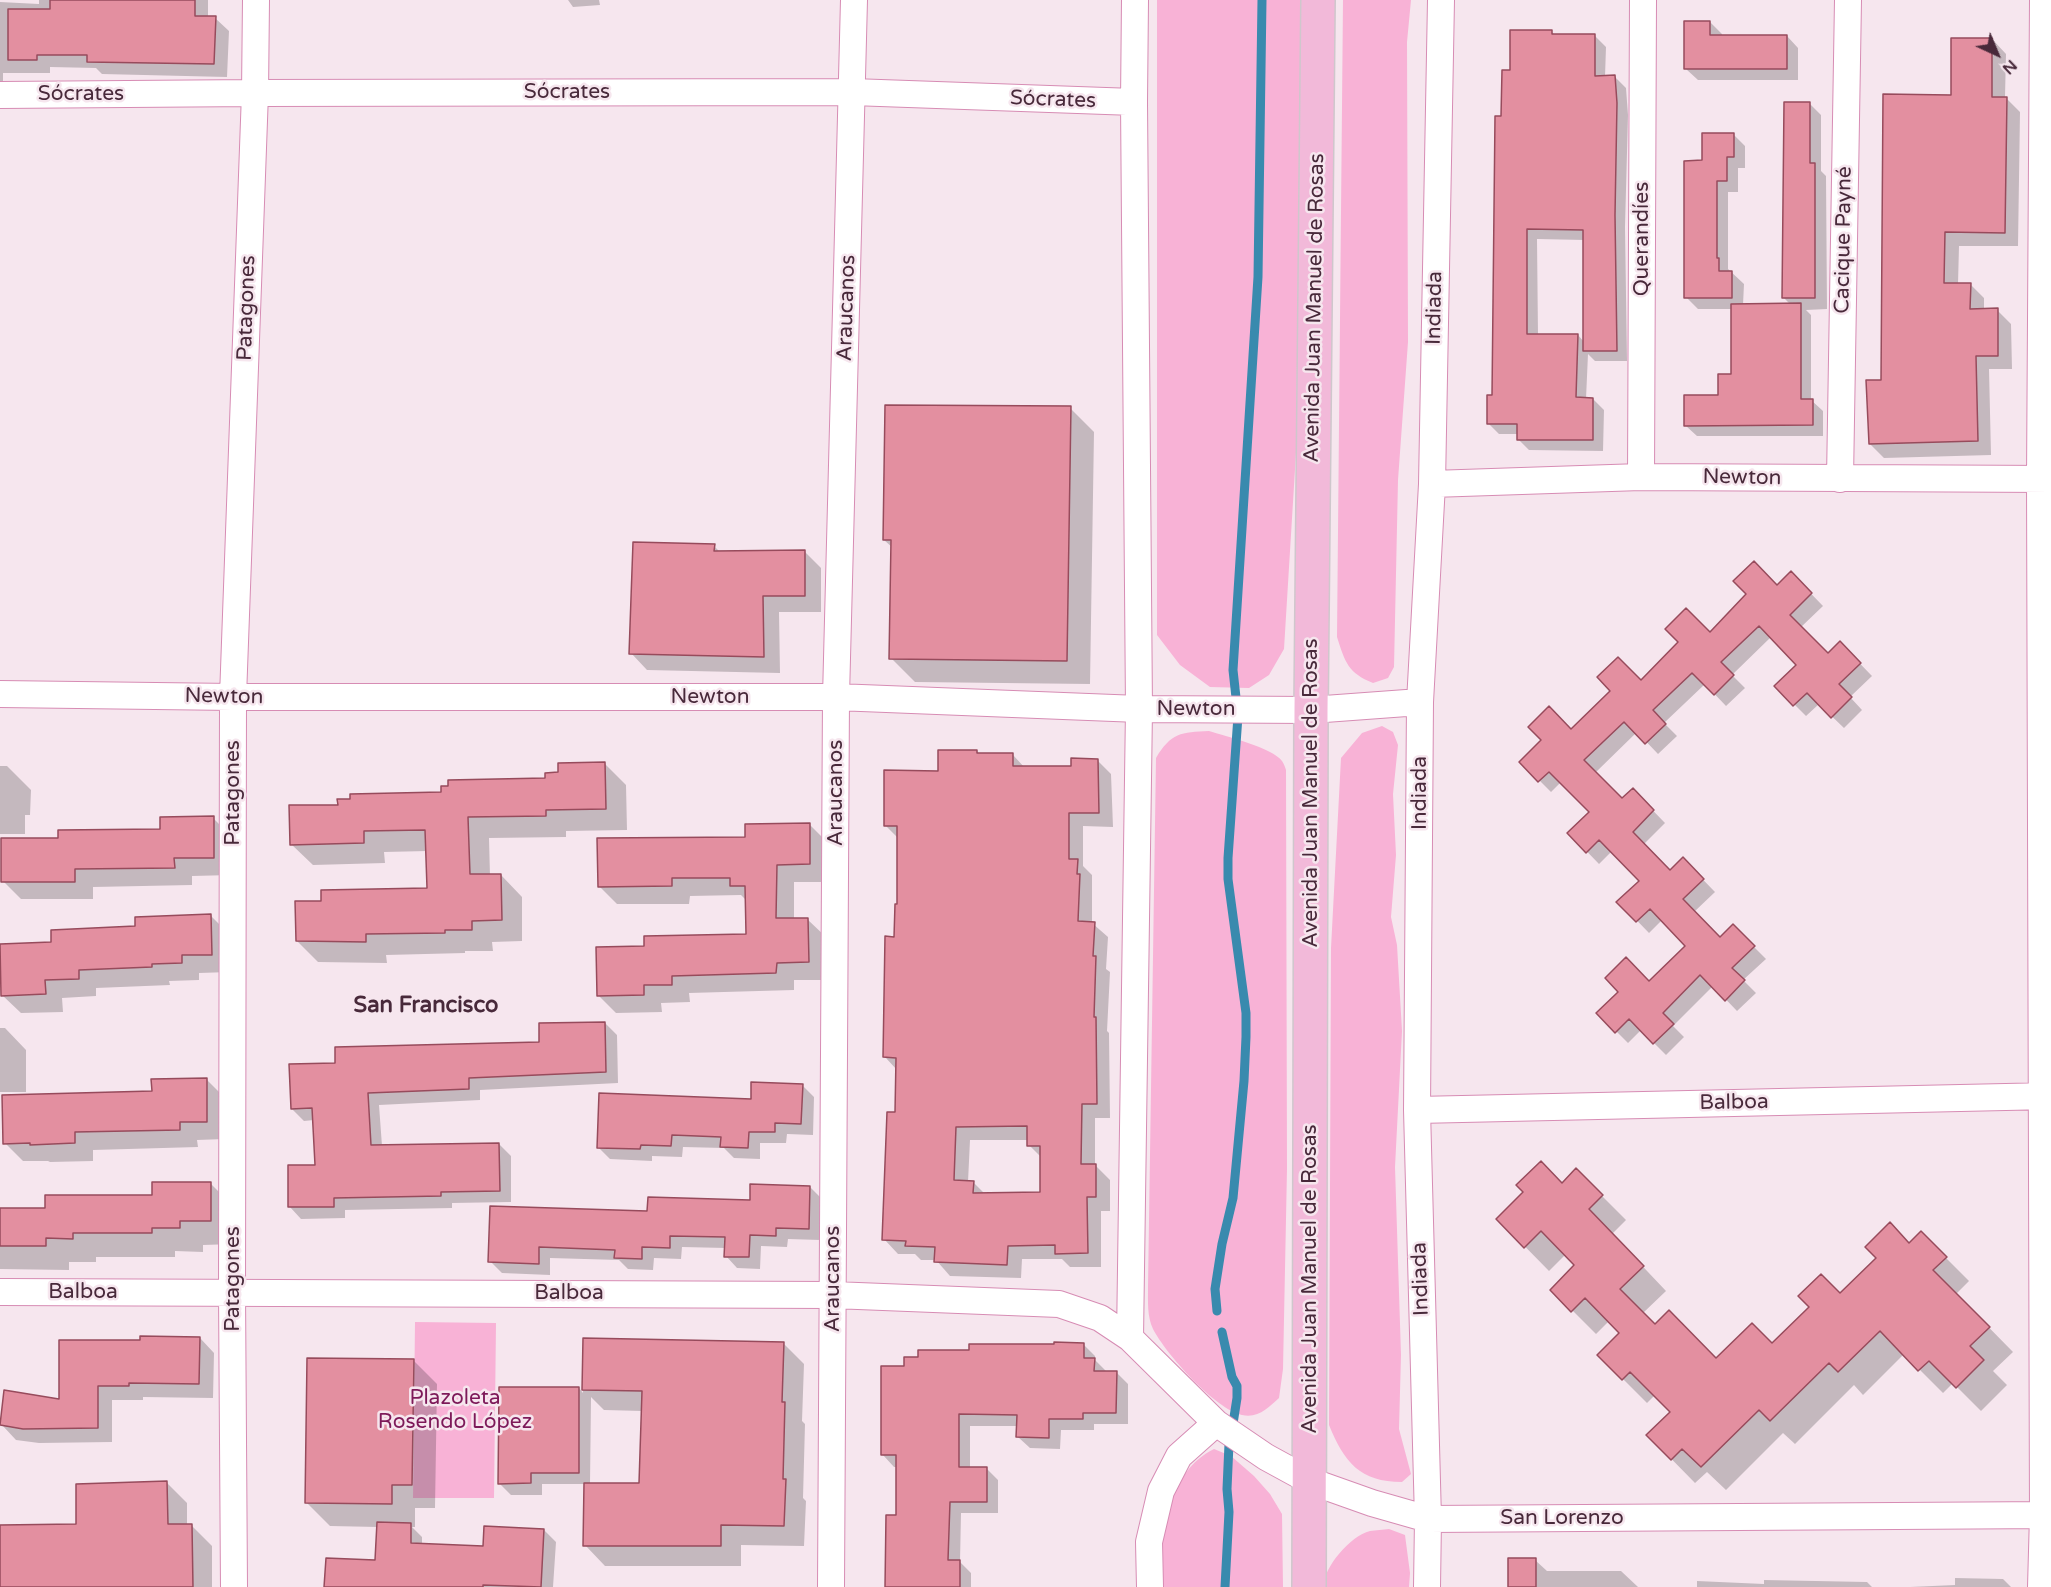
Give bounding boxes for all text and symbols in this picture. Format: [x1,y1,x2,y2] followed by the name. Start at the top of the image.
[1967,24,2027,84] north arrow
[1998,55,2021,79] text: N
[524,79,610,105] street label: Sócrates
[38,81,124,107] street label: Sócrates
[1009,86,1097,114] street label: Sócrates
[1300,153,1330,463] street label: Avenida Juan Manuel de Rosas
[1830,166,1858,314] street label: Cacique Payné
[1629,182,1655,296] street label: Querandíes
[833,254,861,362] street label: Araucanos
[233,255,261,361] street label: Patagones
[1422,271,1448,345] street label: Indiada
[1702,465,1782,491] street label: Newton
[1298,638,1324,948] street label: Avenida Juan Manuel de Rosas
[184,684,264,710] street label: Newton
[671,684,749,710] street label: Newton
[1157,696,1235,722] street label: Newton
[220,740,246,846] street label: Patagones
[823,740,849,846] street label: Araucanos
[1407,756,1433,830] street label: Indiada
[354,993,498,1019] district label: San Francisco
[1699,1090,1769,1116] street label: Balboa
[1297,1124,1323,1434] street label: Avenida Juan Manuel de Rosas
[220,1226,246,1332] street label: Patagones
[820,1226,846,1332] street label: Araucanos
[1407,1242,1435,1316] street label: Indiada
[48,1279,118,1305] street label: Balboa
[534,1280,604,1306] street label: Balboa
[378,1385,532,1435] park label: Plazoleta Rosendo López
[1500,1505,1624,1531] street label: San Lorenzo

